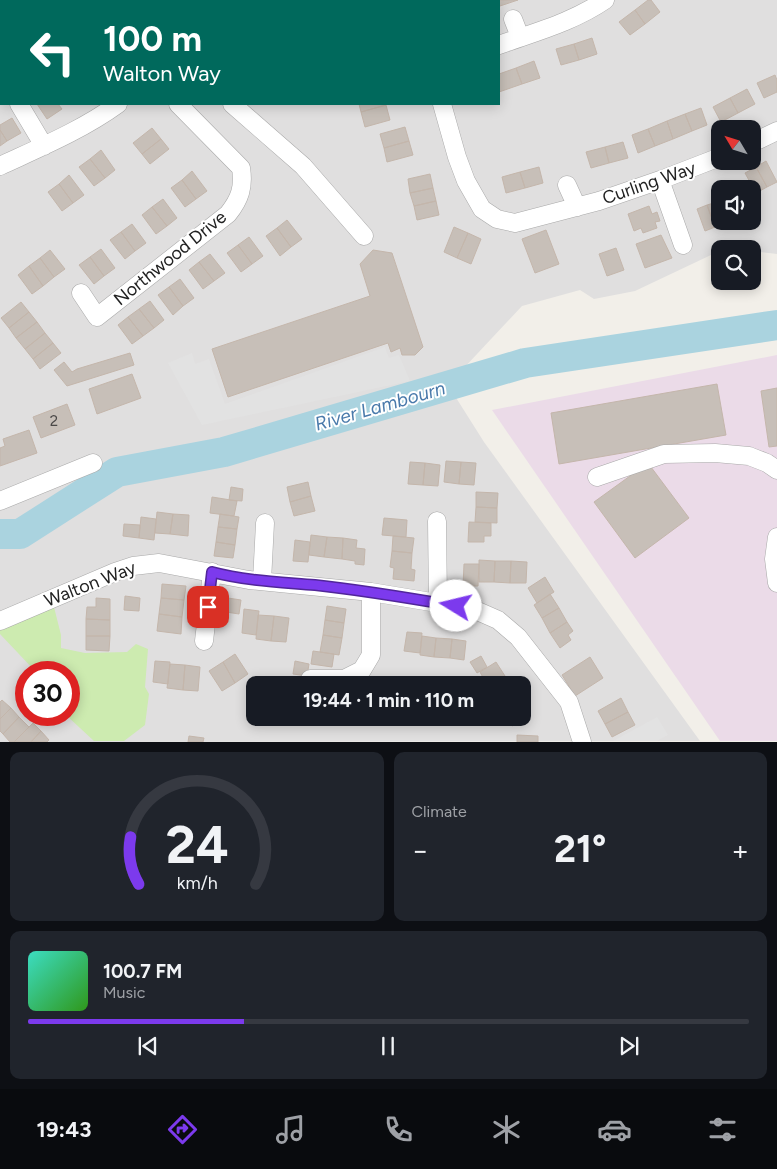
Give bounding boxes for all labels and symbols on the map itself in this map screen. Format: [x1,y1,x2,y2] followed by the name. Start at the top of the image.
[711,120,761,170] north arrow
[599,157,699,209] street label: Curling Way
[109,206,231,310] street label: Northwood Drive
[312,376,448,436] water label: River Lambourn
[50,412,58,430] house number: 2
[41,556,139,612] street label: Walton Way
[429,579,481,631] position arrow
[187,586,229,628] pin
[15,661,80,726] speed limit sign: 30

